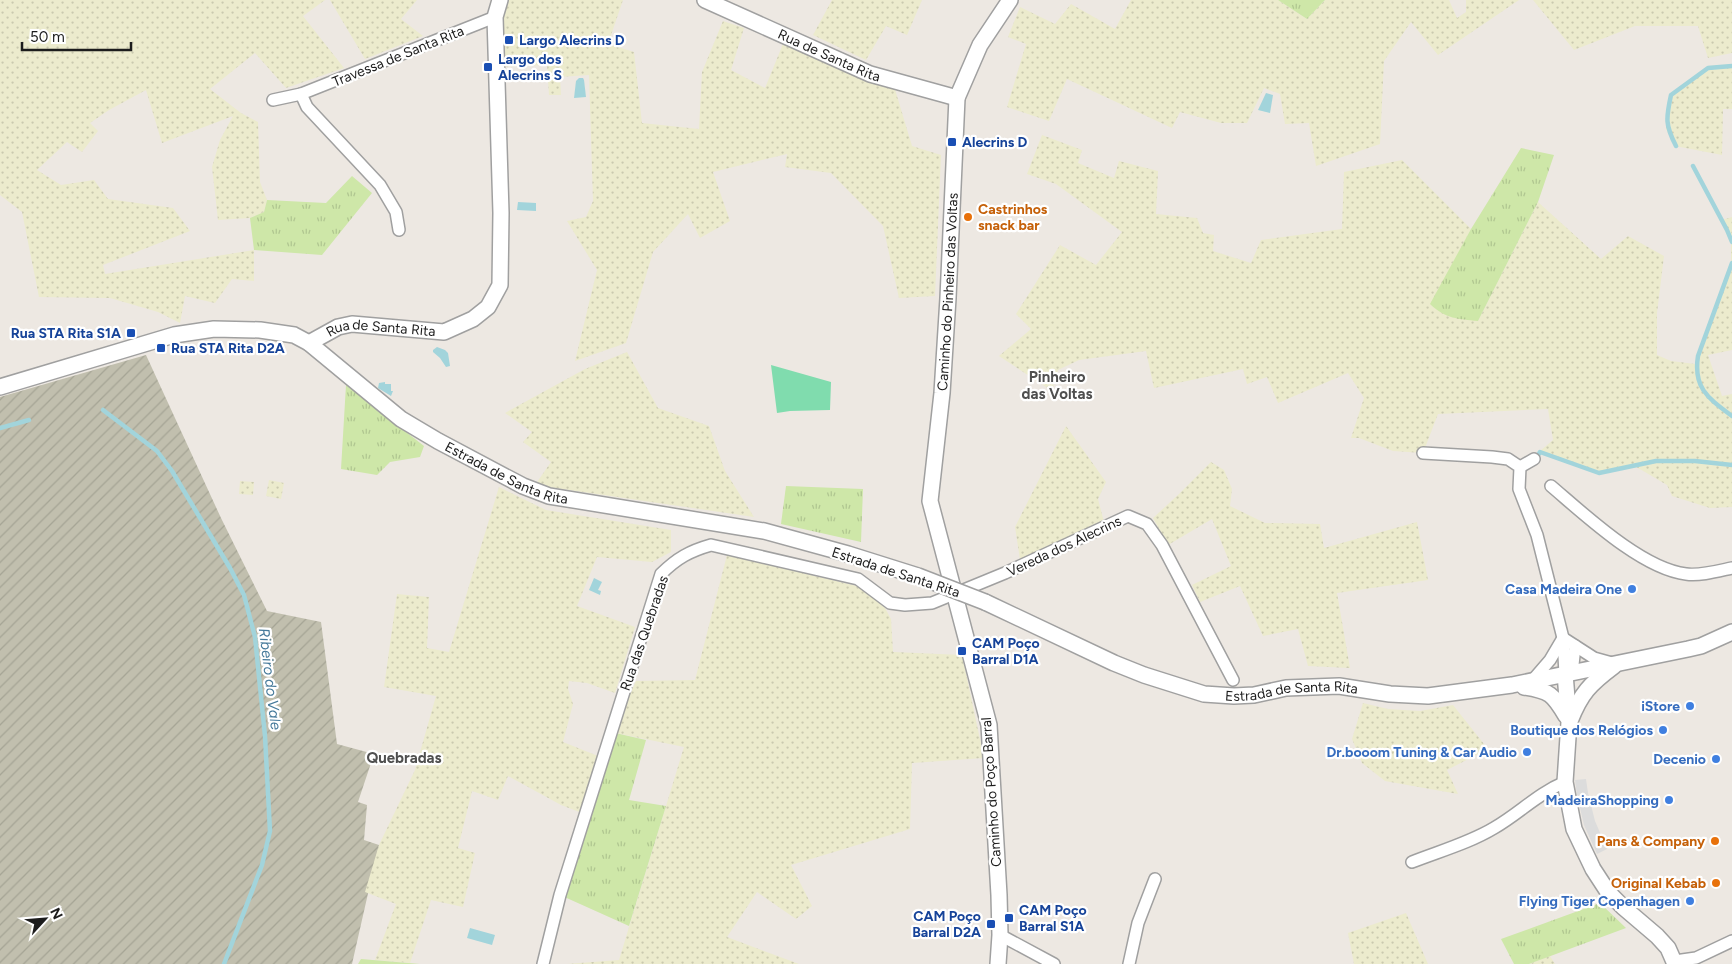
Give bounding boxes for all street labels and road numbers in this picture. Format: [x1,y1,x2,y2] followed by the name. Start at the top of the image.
[330,22,466,91] street label: Travessa de Santa Rita
[775,26,882,85] street label: Rua de Santa Rita
[934,192,962,391] street label: Caminho do Pinheiro das Voltas
[323,316,436,341] street label: Rua de Santa Rita
[442,438,569,508] street label: Estrada de Santa Rita
[1004,512,1124,580] street label: Vereda dos Alecrins
[830,544,962,601] street label: Estrada de Santa Rita
[617,573,672,693] street label: Rua das Quebradas
[1224,678,1359,705] street label: Estrada de Santa Rita
[978,717,1005,867] street label: Caminho do Poço Barral

